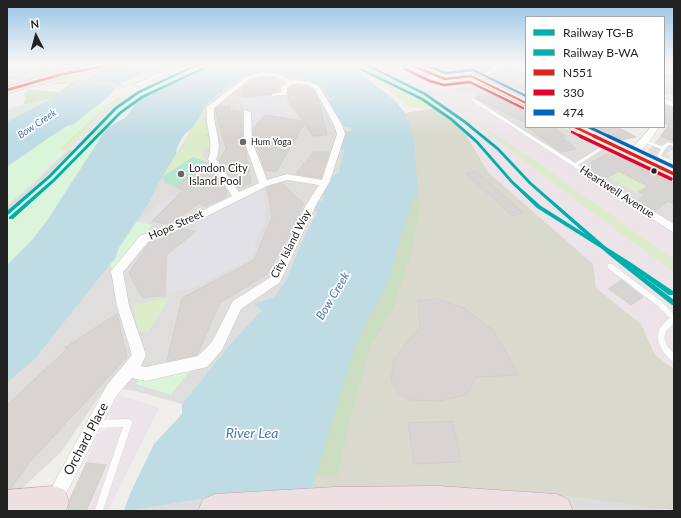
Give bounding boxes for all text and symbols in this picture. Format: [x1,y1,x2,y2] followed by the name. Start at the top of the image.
[16,16,56,56] north arrow
[525,16,665,128] legend
[30,17,40,30] text: N
[563,25,634,40] text: Railway TG-B
[563,45,638,60] text: Railway B-WA
[563,65,593,80] text: N551
[563,85,584,100] text: 330
[563,105,584,120] text: 474
[15,107,59,141] water label: Bow Creek
[238,137,248,147] marker: Hum Yoga
[251,137,291,147] place label: Hum Yoga
[189,161,248,187] place label: London City Island Pool
[577,163,657,221] street label: Heartwell Avenue
[649,166,659,176] unlabelled marker
[176,169,186,179] marker: London City Island Pool
[147,207,205,243] street label: Hope Street
[268,208,314,280] street label: City Island Way
[313,269,353,323] water label: Bow Creek
[60,400,112,478] street label: Orchard Place
[226,425,278,441] water label: River Lea

